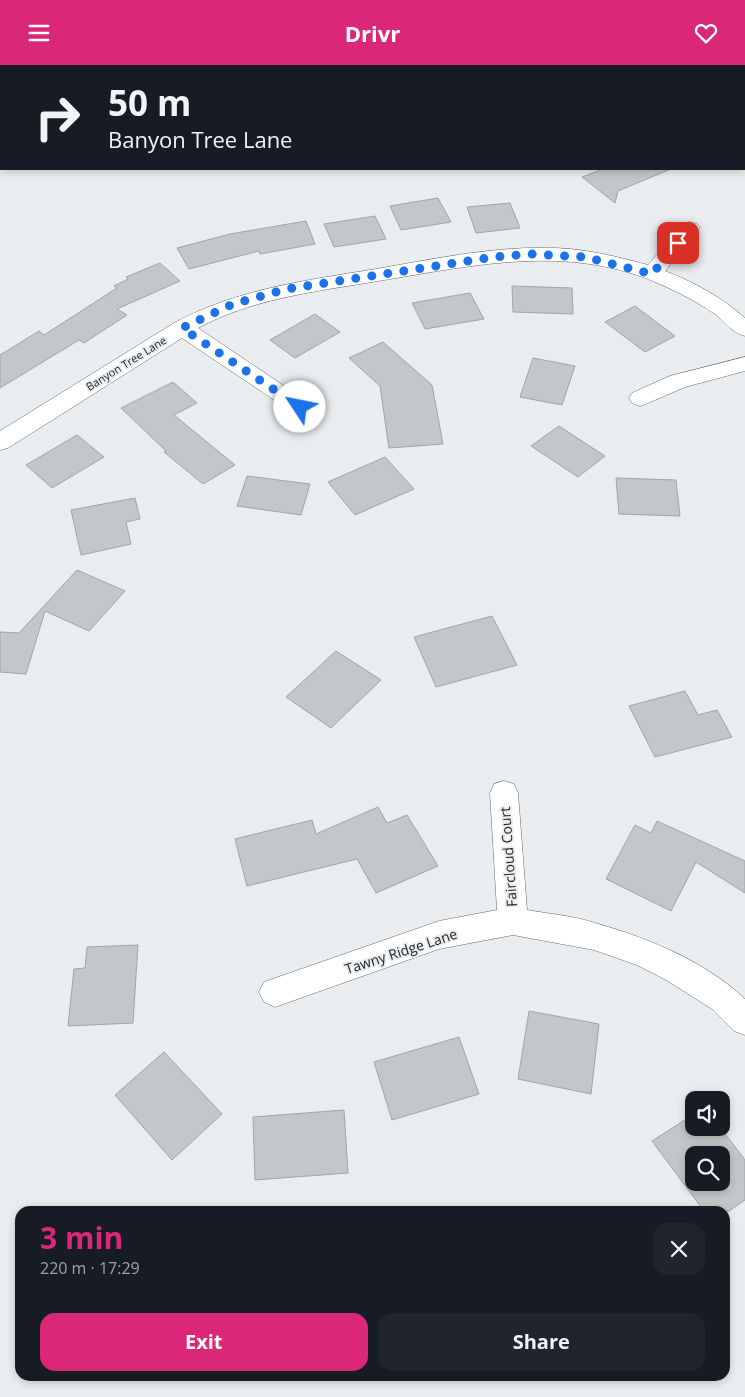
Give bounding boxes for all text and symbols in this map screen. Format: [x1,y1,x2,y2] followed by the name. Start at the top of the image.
[345,18,400,48] text: Drivr
[25,19,53,47] icon: menu
[692,19,720,47] icon: heart
[108,79,191,126] text: 50 m
[25,85,90,150] icon: right
[108,124,292,154] text: Banyon Tree Lane
[657,222,699,264] pin
[664,229,692,257] icon: arrive
[83,332,169,394] street label: Banyon Tree Lane
[273,380,325,432] position arrow
[495,806,521,908] street label: Faircloud Court
[342,924,460,978] street label: Tawny Ridge Lane
[685,1091,730,1191] map controls
[685,1091,730,1136] button: sound
[685,1146,730,1191] button: search
[40,1217,123,1258] text: 3 min
[653,1223,705,1275] button: close
[40,1257,140,1279] text: 220 m · 17:29
[40,1313,368,1371] button: Exit
[378,1313,705,1371] button: Share

